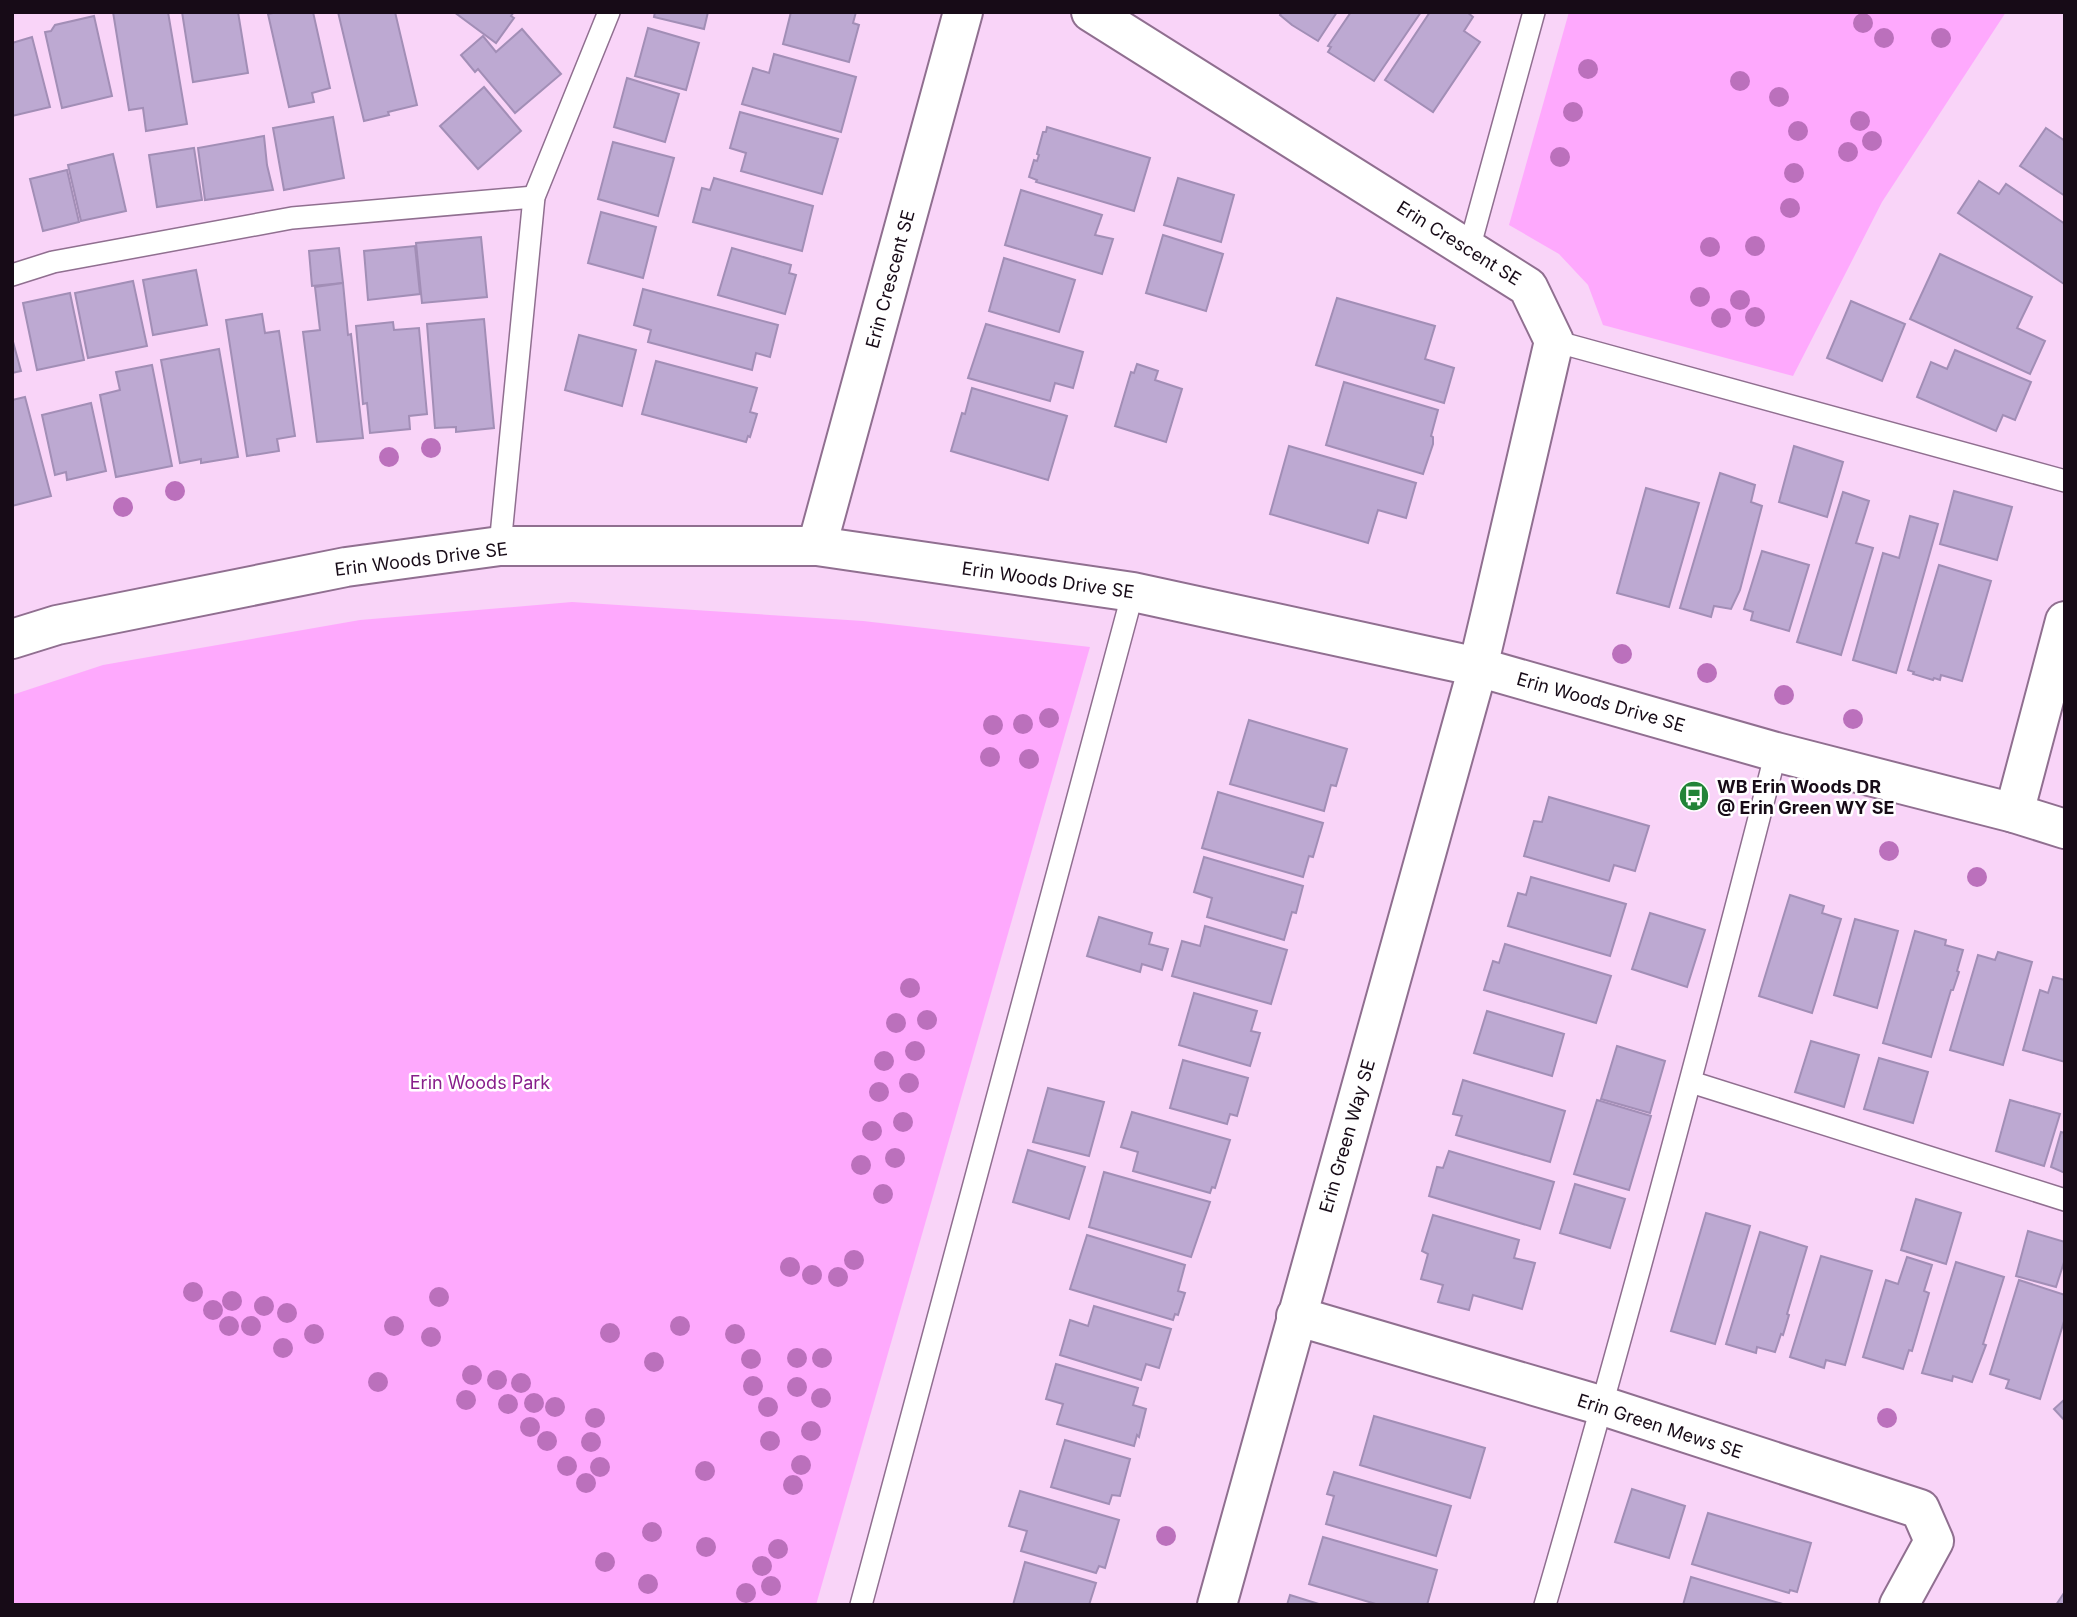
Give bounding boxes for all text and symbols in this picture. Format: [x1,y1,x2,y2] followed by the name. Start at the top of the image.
[1393,196,1525,290] street label: Erin Crescent SE
[861,208,919,350] street label: Erin Crescent SE
[333,538,509,580] street label: Erin Woods Drive SE
[960,557,1136,603] street label: Erin Woods Drive SE
[1514,668,1688,736] street label: Erin Woods Drive SE
[1717,776,1894,818] place label: WB Erin Woods DR @ Erin Green WY SE
[1677,779,1711,813] bus stop icon: WB Erin Woods DR @ Erin Green WY SE
[1315,1057,1379,1215] street label: Erin Green Way SE
[410,1072,550,1093] park label: Erin Woods Park
[1575,1389,1745,1463] street label: Erin Green Mews SE

